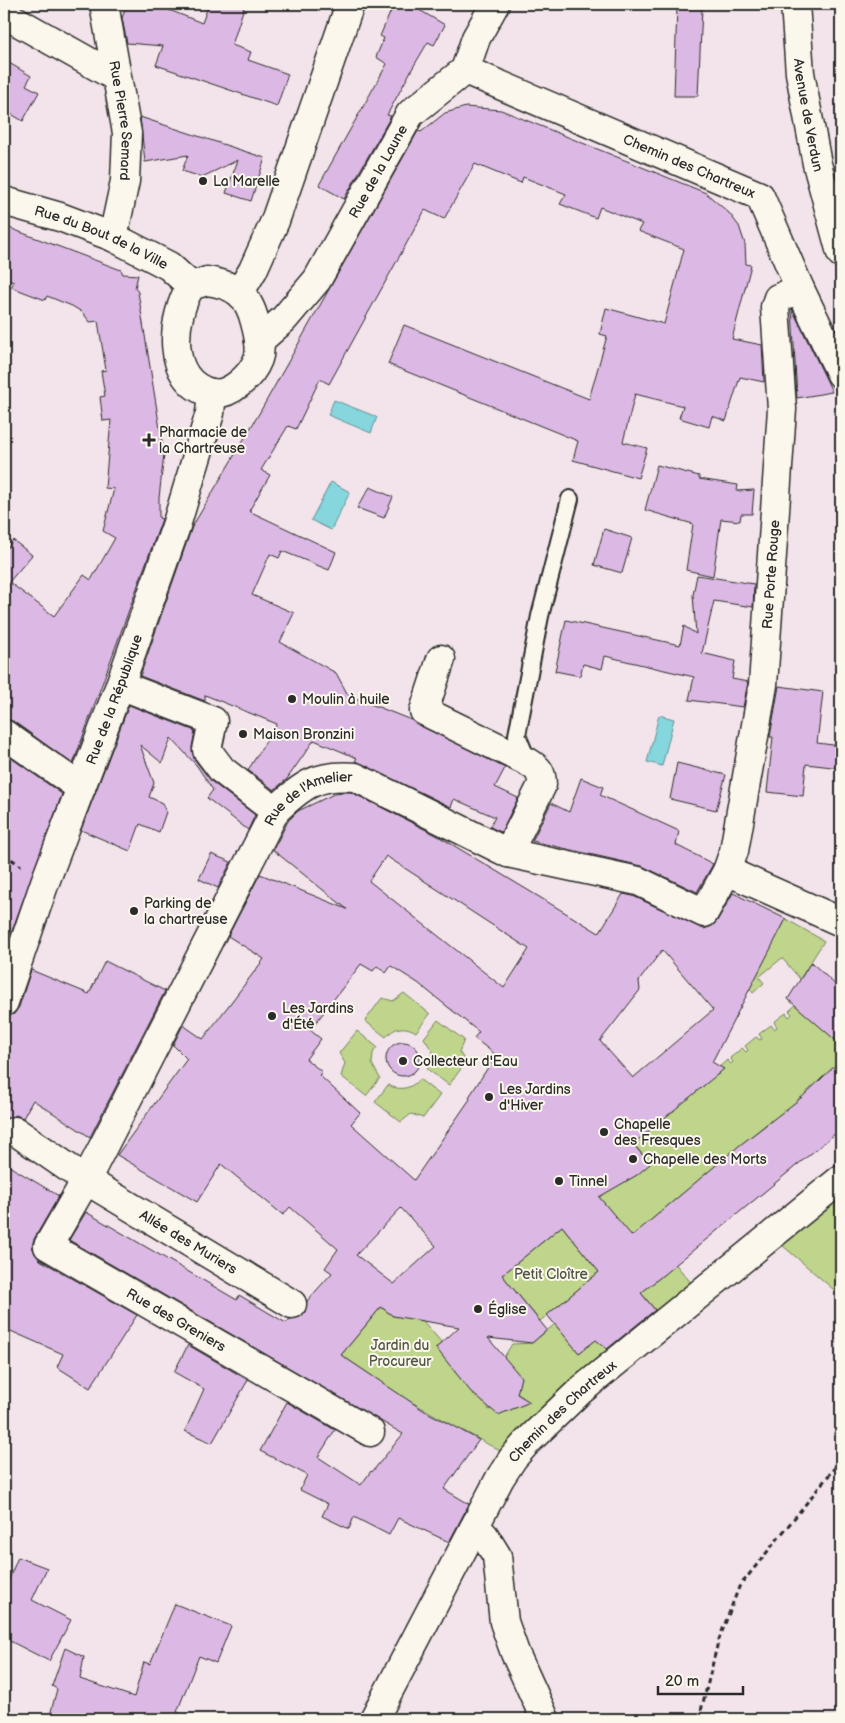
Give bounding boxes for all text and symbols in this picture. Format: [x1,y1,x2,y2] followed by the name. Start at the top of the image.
[790,58,827,174] street label: Avenue de Verdun
[106,59,136,181] street label: Rue Pierre Semard
[345,122,411,221] street label: Rue de la Laune
[621,130,759,202] street label: Chemin des Chartreux
[213,173,280,190] place label: La Marelle
[197,175,209,187] marker: La Marelle
[33,202,171,273] street label: Rue du Bout de la Ville
[159,424,247,457] place label: Pharmacie de la Chartreuse
[143,434,155,446] marker: Pharmacie de la Chartreuse
[758,519,783,629] street label: Rue Porte Rouge
[82,632,146,767] street label: Rue de la République
[302,691,390,708] place label: Moulin à huile
[286,693,298,705] marker: Moulin à huile
[253,726,354,743] place label: Maison Bronzini
[237,728,249,740] marker: Maison Bronzini
[260,768,354,829] street label: Rue de l'Amelier
[144,895,227,928] place label: Parking de la chartreuse
[128,905,140,917] marker: Parking de la chartreuse
[282,1000,354,1033] place label: Les Jardins d'Été
[266,1010,278,1022] marker: Les Jardins d'Été
[413,1053,518,1070] place label: Collecteur d'Eau
[397,1055,409,1067] marker: Collecteur d'Eau
[499,1081,571,1114] place label: Les Jardins d'Hiver
[483,1091,495,1103] marker: Les Jardins d'Hiver
[614,1116,701,1149] place label: Chapelle des Fresques
[598,1126,610,1138] marker: Chapelle des Fresques
[643,1151,767,1168] place label: Chapelle des Morts
[627,1153,639,1165] marker: Chapelle des Morts
[569,1173,607,1190] place label: Tinnel
[553,1175,565,1187] marker: Tinnel
[137,1206,241,1278] street label: Allée des Muriers
[514,1266,588,1283] park label: Petit Cloître
[123,1285,229,1355] street label: Rue des Greniers
[488,1300,527,1318] place label: Église
[472,1303,484,1315] marker: Église
[369,1337,432,1370] park label: Jardin du Procureur
[505,1356,620,1466] street label: Chemin des Chartreux
[658,1663,742,1695] scale bar
[665,1672,699,1691] text: 20 m

